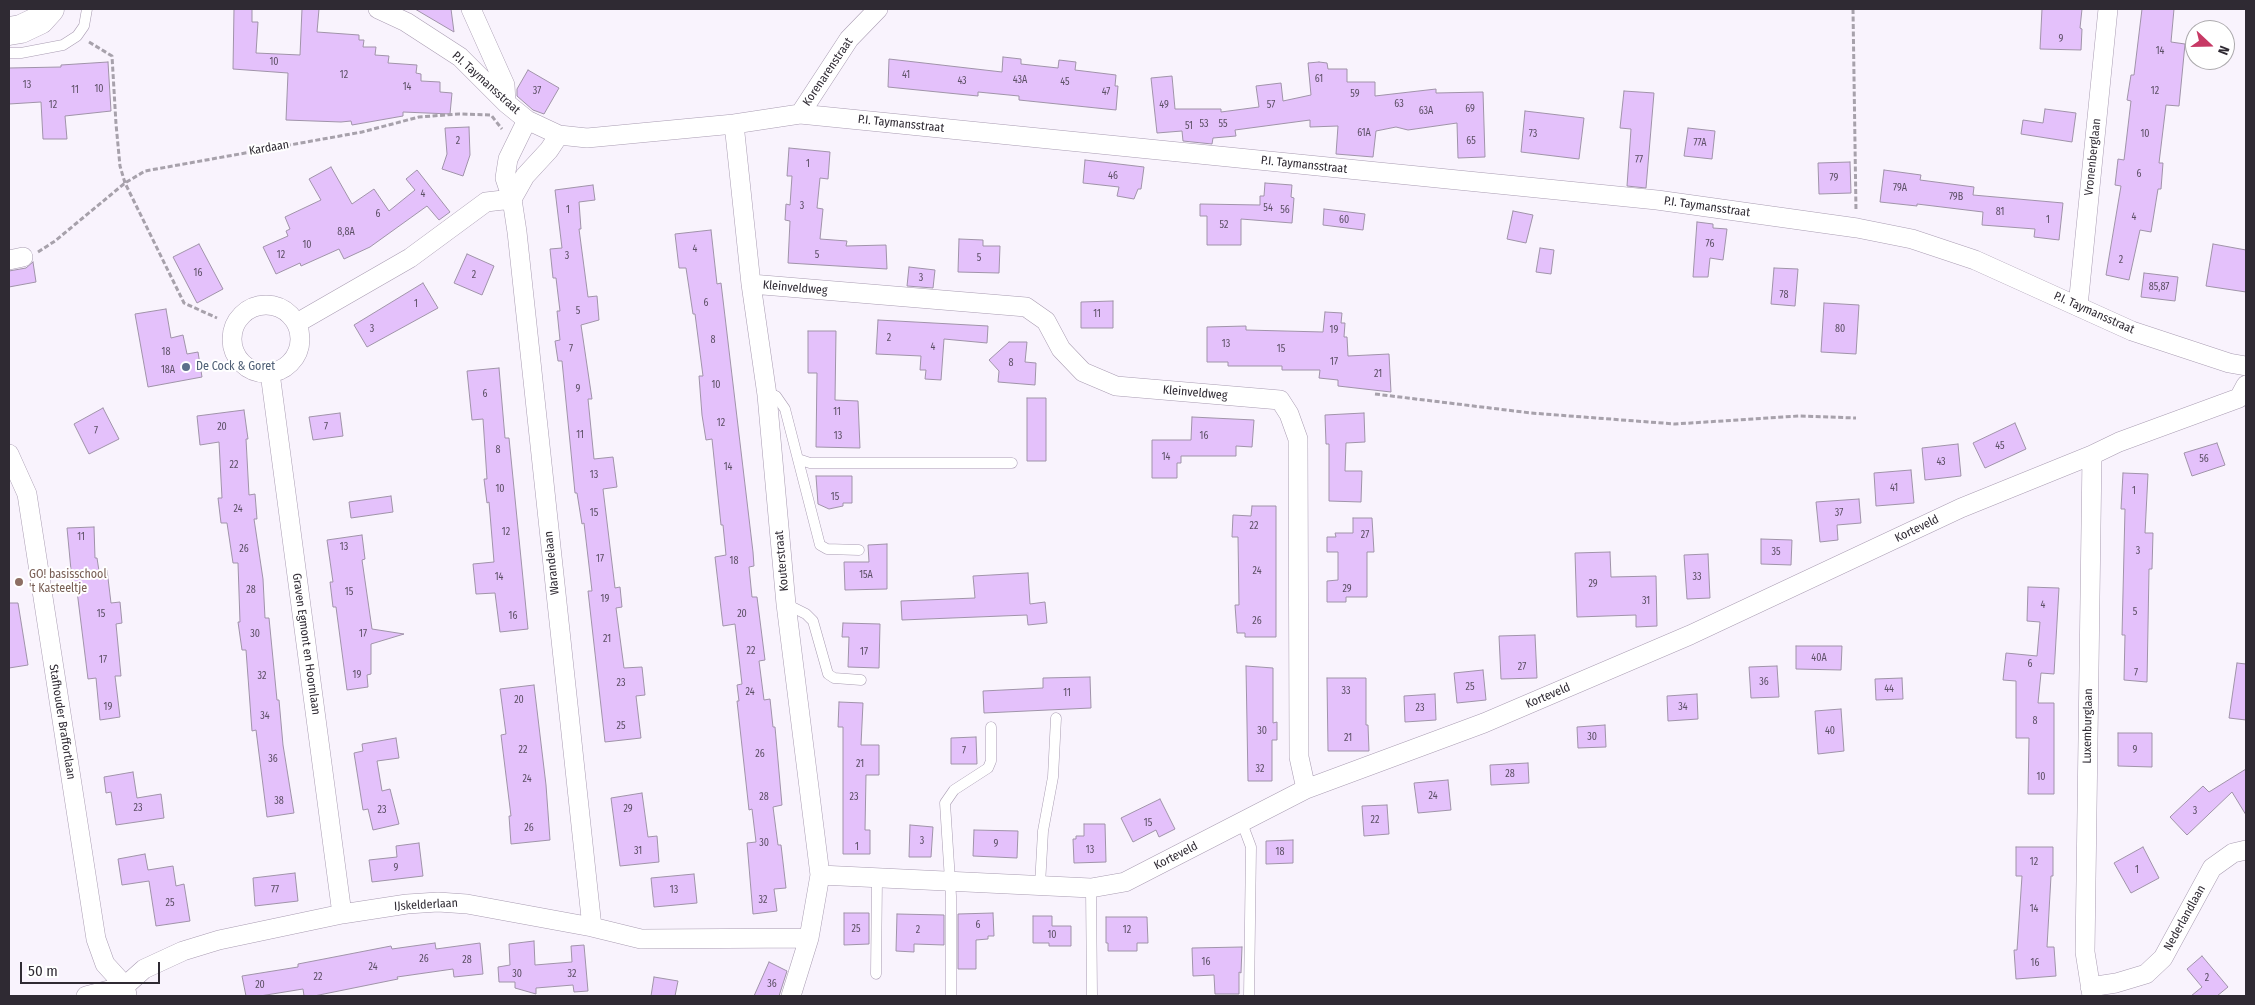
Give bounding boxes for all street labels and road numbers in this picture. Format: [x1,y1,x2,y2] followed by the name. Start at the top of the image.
[800,35,856,109] street label: Korenarenstraat
[449,49,523,117] street label: P.I. Taymansstraat
[857,112,945,136] street label: P.I. Taymansstraat
[2082,118,2104,196] street label: Vronenberglaan
[248,137,290,159] street label: Kardaan
[1260,153,1348,177] street label: P.I. Taymansstraat
[1663,194,1751,220] street label: P.I. Taymansstraat
[762,278,828,298] street label: Kleinveldweg
[2051,289,2137,337] street label: P.I. Taymansstraat
[1162,383,1228,403] street label: Kleinveldweg
[1893,512,1941,546] street label: Korteveld
[541,530,563,596] street label: Warandelaan
[772,530,792,592] street label: Kouterstraat
[289,572,323,716] street label: Graven Egmont en Hoornlaan
[46,663,78,781] street label: Stafhouder Braffortlaan
[1524,680,1572,712] street label: Korteveld
[2080,688,2096,764] street label: Luxemburglaan
[1152,839,1200,873] street label: Korteveld
[2161,883,2209,953] street label: Nederlandlaan
[394,896,458,914] street label: IJskelderlaan

